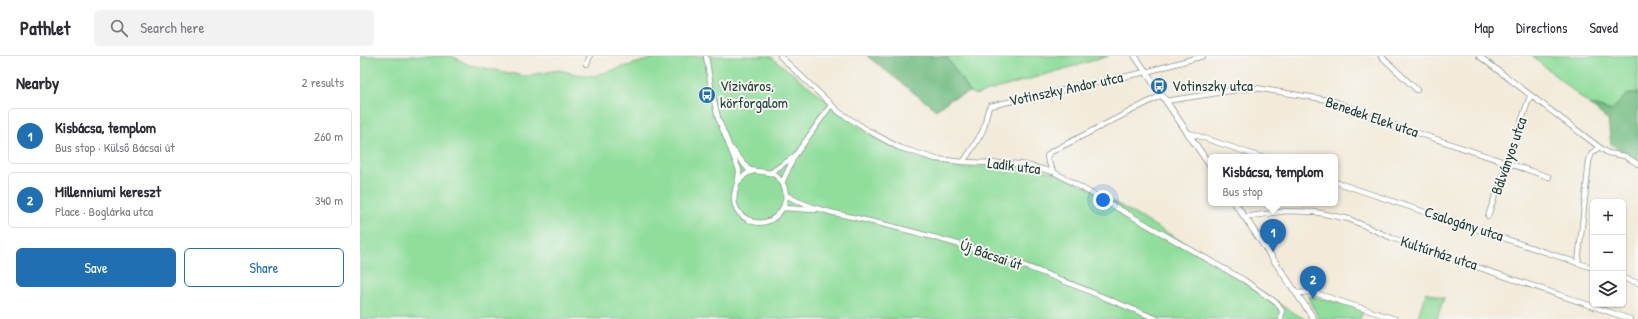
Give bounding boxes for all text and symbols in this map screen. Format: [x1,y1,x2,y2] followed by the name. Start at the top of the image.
[94,10,374,46] search box
[20,15,70,41] text: Pathlet
[108,17,130,39] icon: search
[140,17,204,38] text: Search here
[1474,18,1494,37] text: Map
[1516,18,1567,37] text: Directions
[1589,18,1618,37] text: Saved
[1007,66,1125,111] street label: Votinszky Andor utca
[16,71,59,94] text: Nearby
[302,73,344,91] text: 2 results
[720,75,788,113] place label: Víziváros, körforgalom
[1172,75,1253,96] place label: Votinszky utca
[1149,76,1169,96] bus stop icon: Votinszky utca
[697,85,717,105] bus stop icon: Víziváros, körforgalom
[1323,91,1422,142] street label: Benedek Elek utca
[1485,114,1532,197] street label: Bálványos utca
[55,117,156,138] text: Kisbácsa, templom
[28,127,32,145] text: 1
[314,127,343,145] text: 260 m
[55,138,175,156] text: Bus stop · Külső Bácsai út
[986,152,1042,179] street label: Ladik utca
[1208,154,1338,206] popup
[1223,161,1323,182] text: Kisbácsa, templom
[55,181,161,202] text: Millenniumi kereszt
[1223,182,1263,200] text: Bus stop
[1093,190,1113,210] your location
[27,191,33,209] text: 2
[315,191,343,209] text: 340 m
[1590,199,1626,307] map controls
[1590,199,1626,235] button: +
[1422,201,1506,246] street label: Csalogány utca
[55,202,153,220] text: Place · Boglárka utca
[1260,219,1286,252] pin: 1
[1398,230,1480,275] street label: Kultúrház utca
[957,234,1026,275] street label: Új Bácsai út
[1590,235,1626,271] button: −
[16,248,176,287] button: Save
[184,248,344,287] button: Share
[1300,266,1326,299] pin: 2
[1590,271,1626,307] button: layers

